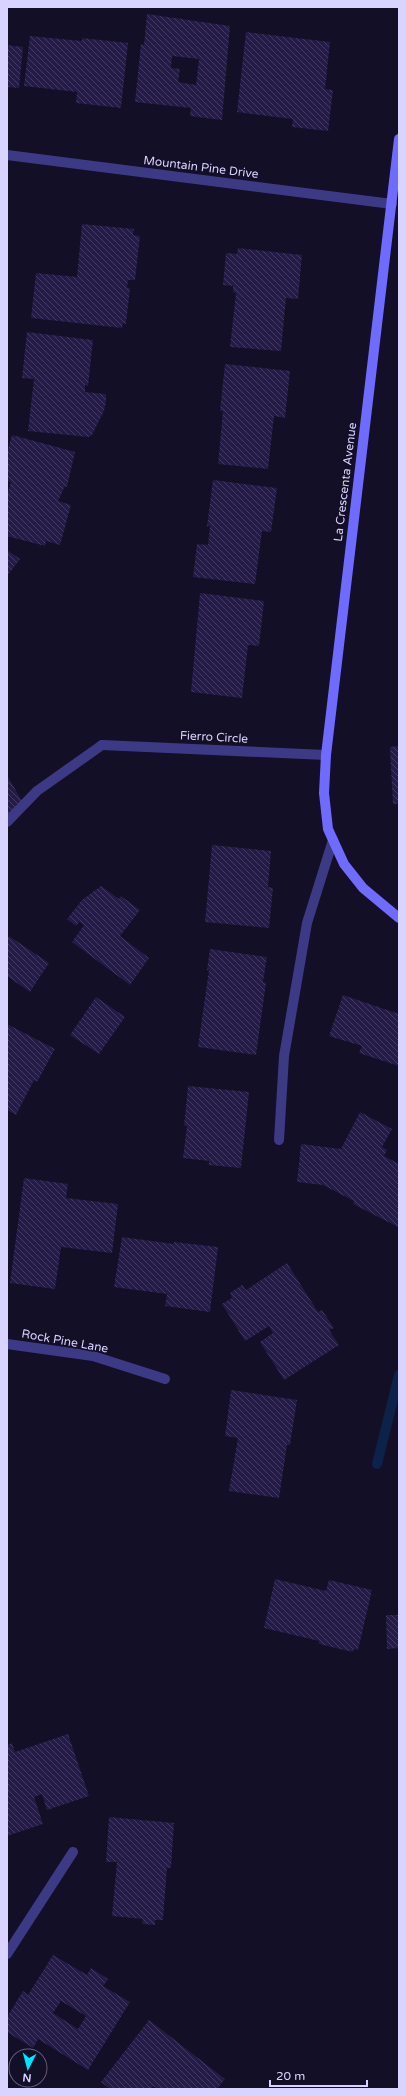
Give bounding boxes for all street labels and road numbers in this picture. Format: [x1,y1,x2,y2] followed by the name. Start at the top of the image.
[143,153,259,181] street label: Mountain Pine Drive
[331,422,359,542] street label: La Crescenta Avenue
[180,728,249,746] street label: Fierro Circle
[21,1326,110,1356] street label: Rock Pine Lane

